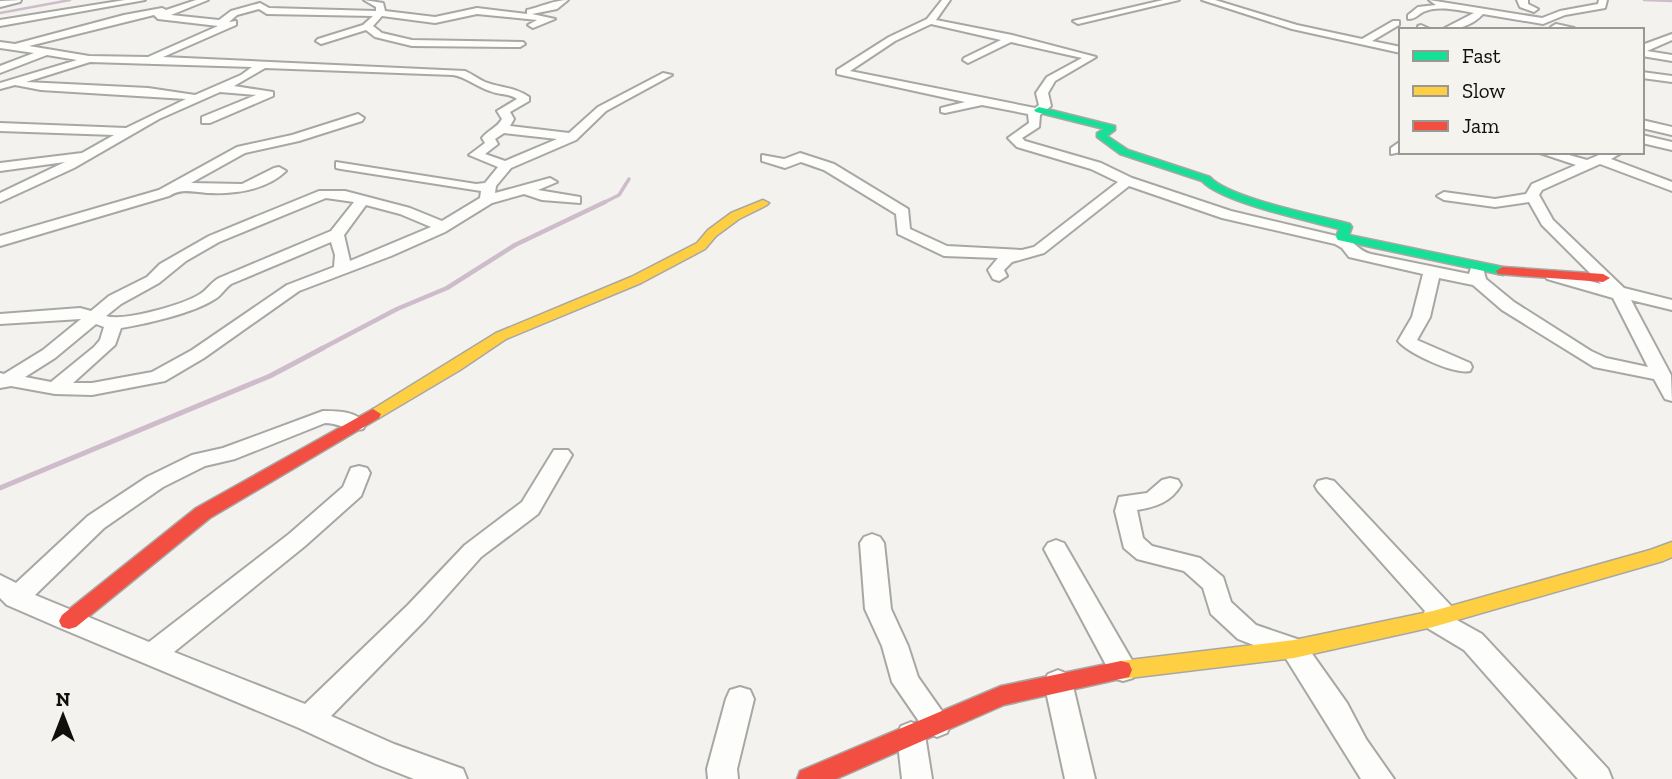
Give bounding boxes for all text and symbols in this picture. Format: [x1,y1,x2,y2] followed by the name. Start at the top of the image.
[1399,28,1644,154] legend
[1462,43,1501,68] text: Fast
[1462,78,1505,103] text: Slow
[1462,113,1499,138] text: Jam
[28,681,98,751] north arrow
[56,688,70,711] text: N

